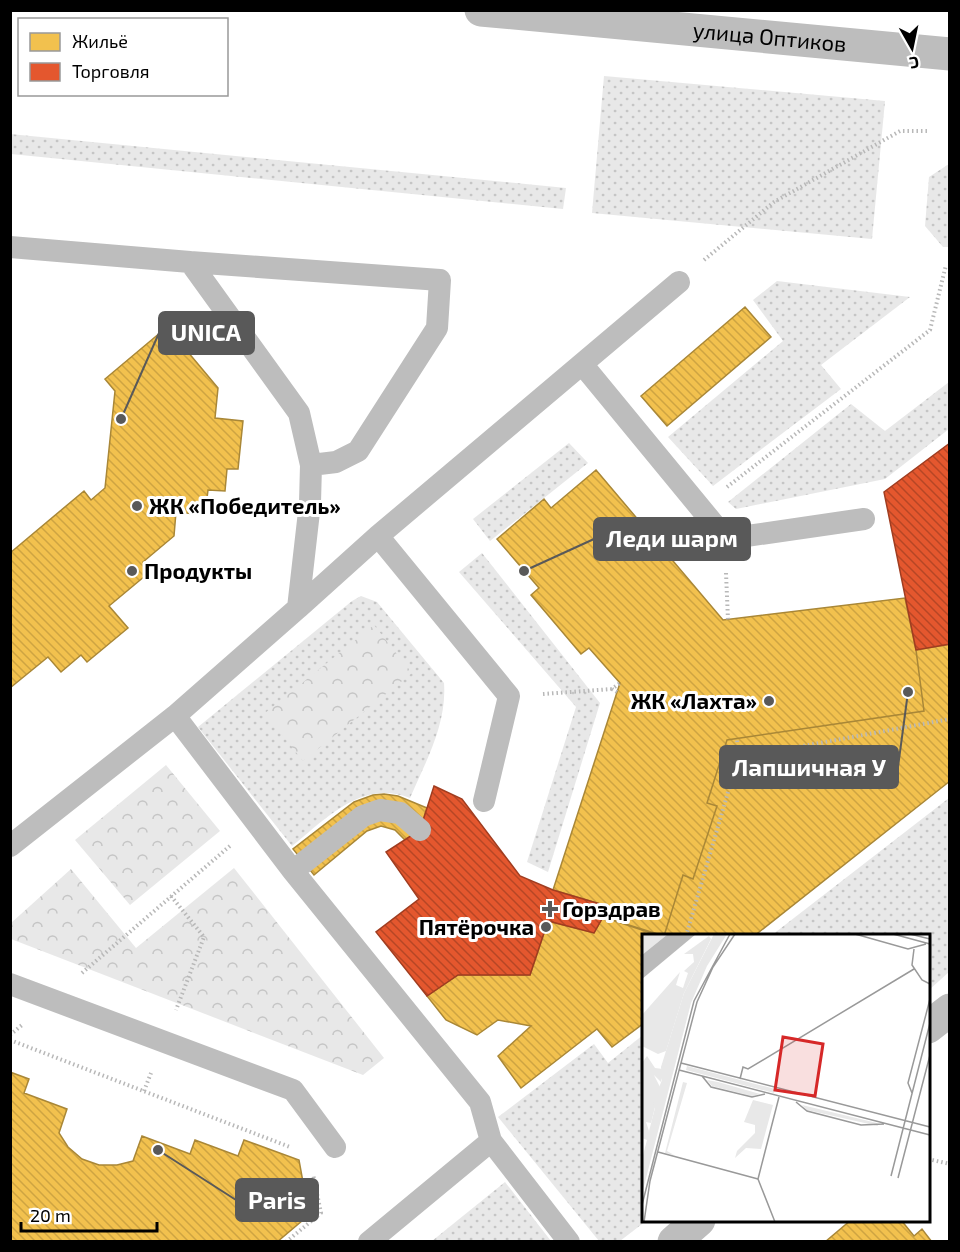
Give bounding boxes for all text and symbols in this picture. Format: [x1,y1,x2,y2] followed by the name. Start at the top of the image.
[692,16,848,56] street label: улица Оптиков
[18,18,228,96] legend
[882,18,942,78] north arrow
[72,30,128,52] text: Жильё
[908,53,921,73] text: С
[72,60,150,82] text: Торговля
[159,312,254,354] callout: UNICA
[171,317,242,346] text: UNICA
[149,492,341,518] place label: ЖК «Победитель»
[130,499,144,513] marker: ЖК «Победитель»
[594,518,750,560] callout: Леди шарм
[606,523,738,552] text: Леди шарм
[144,557,252,583] place label: Продукты
[125,564,139,578] marker: Продукты
[631,687,757,713] place label: ЖК «Лахта»
[762,694,776,708] marker: ЖК «Лахта»
[720,746,898,788] callout: Лапшичная У
[732,752,887,781] text: Лапшичная У
[562,895,661,921] place label: Горздрав
[543,902,557,916] marker: Горздрав
[419,913,534,939] place label: Пятёрочка
[539,920,553,934] marker: Пятёрочка
[642,934,930,1222] inset map
[236,1179,318,1221] callout: Paris
[248,1185,306,1214] text: Paris
[21,1195,158,1233] scale bar
[30,1204,71,1226] text: 20 m

